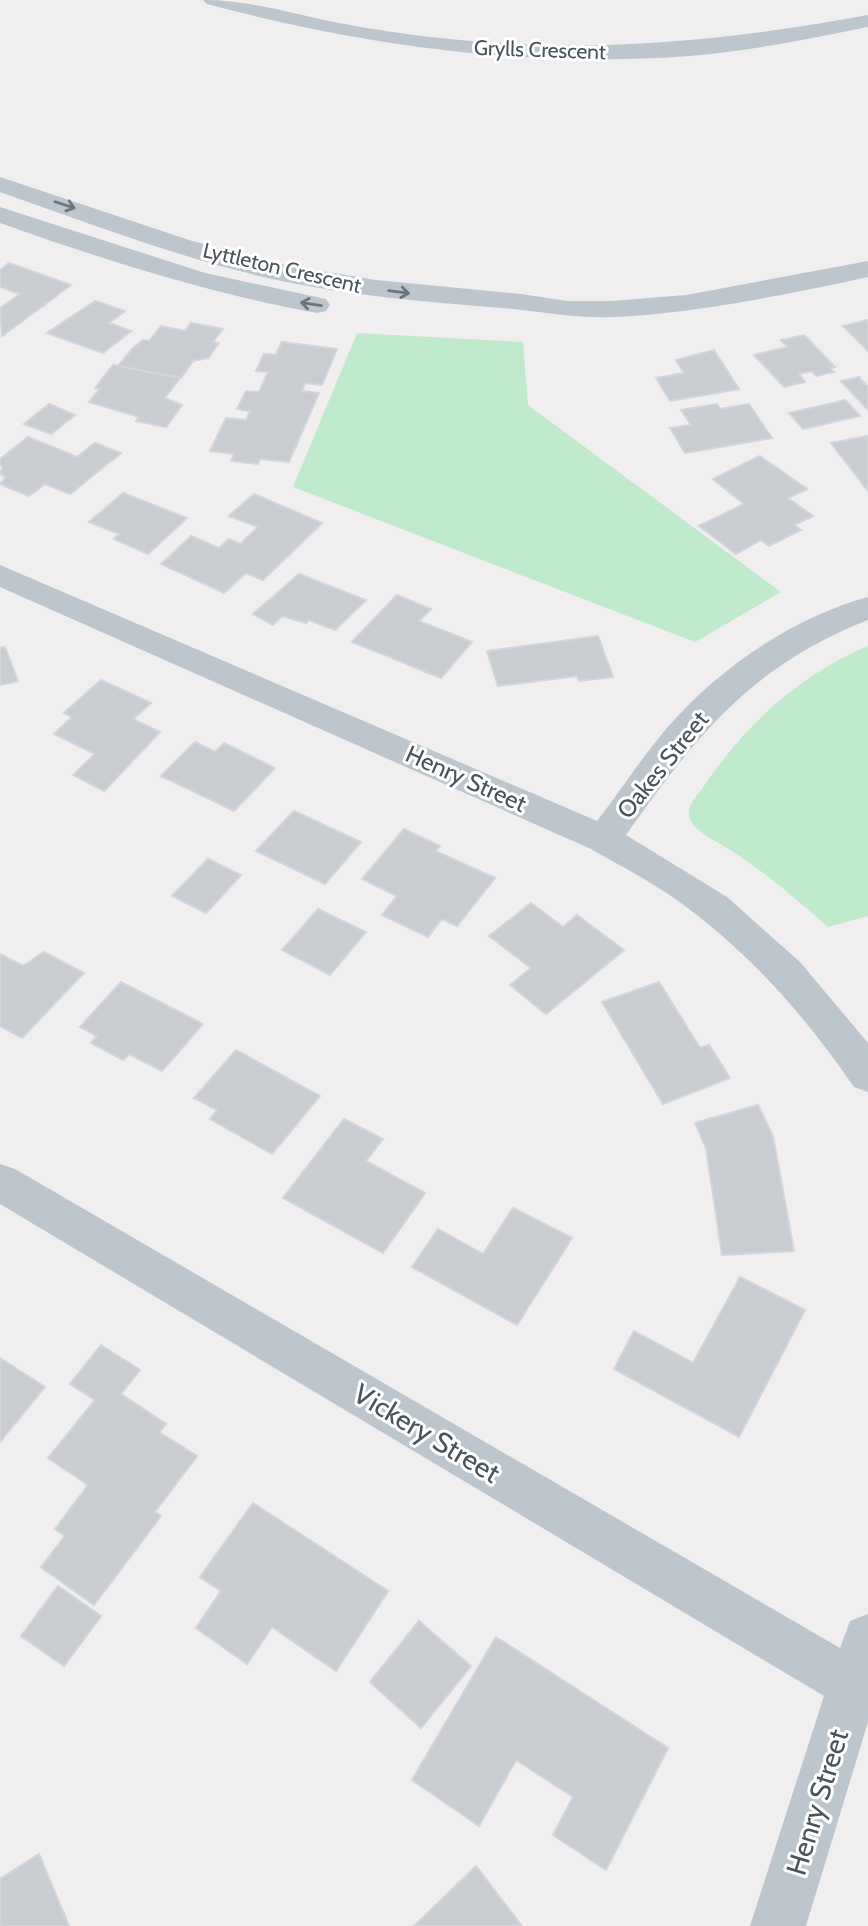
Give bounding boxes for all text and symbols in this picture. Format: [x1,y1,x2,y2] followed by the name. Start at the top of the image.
[474,35,606,64] street label: Grylls Crescent
[53,200,75,212] one-way arrow
[201,237,364,298] street label: Lyttleton Crescent
[387,286,410,299] one-way arrow
[300,297,323,310] one-way arrow
[611,705,715,824] street label: Oakes Street
[401,739,531,818] street label: Henry Street
[348,1376,506,1490] street label: Vickery Street
[779,1725,855,1879] street label: Henry Street

